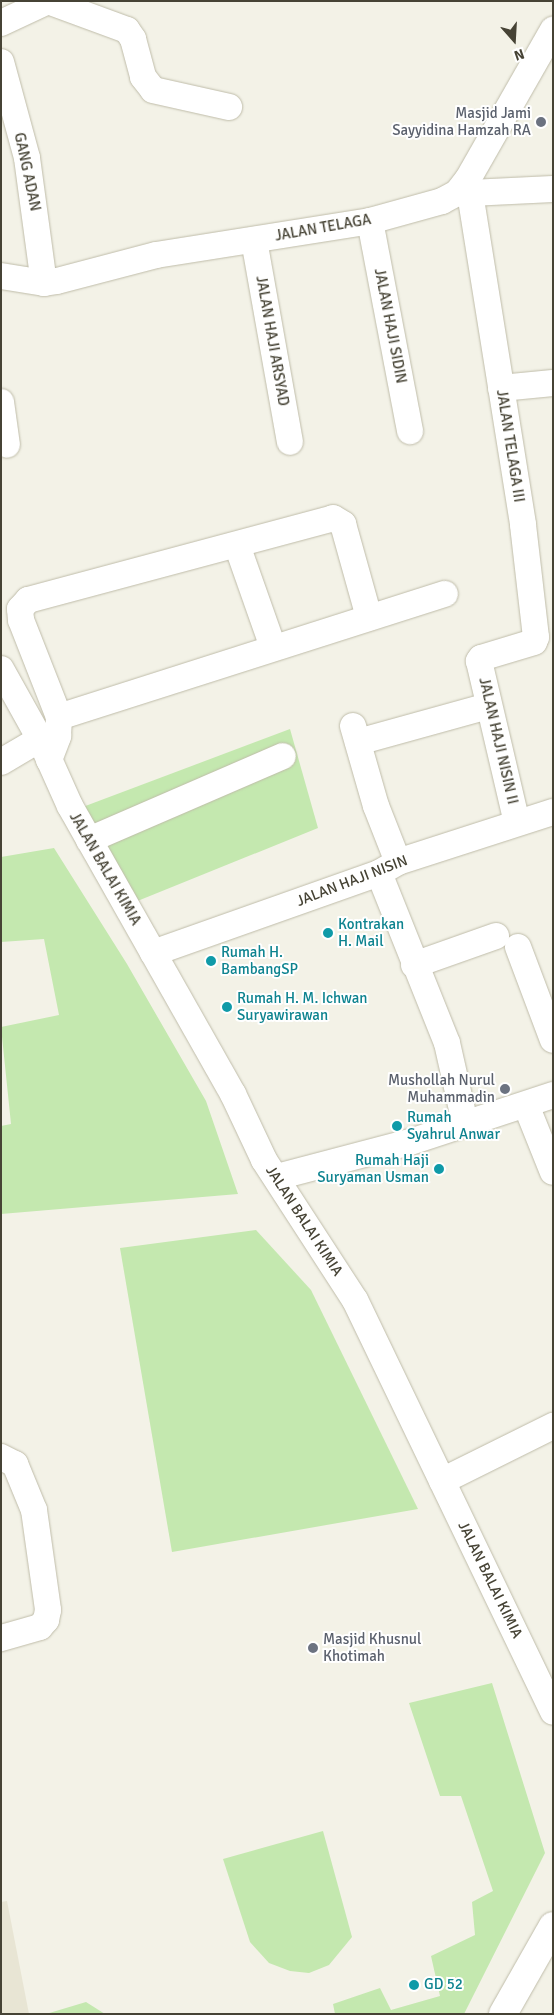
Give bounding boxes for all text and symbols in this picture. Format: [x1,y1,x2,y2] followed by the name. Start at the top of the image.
[489,15,539,65] north arrow
[512,45,526,64] text: N
[392,104,531,139] place label: Masjid Jami Sayyidina Hamzah RA
[535,116,547,128] marker: Masjid Jami Sayyidina Hamzah RA
[10,131,44,213] street label: GANG ADAN
[274,211,372,245] street label: JALAN TELAGA
[370,267,410,385] street label: JALAN HAJI SIDIN
[252,274,292,408] street label: JALAN HAJI ARSYAD
[492,388,528,504] street label: JALAN TELAGA III
[475,676,521,806] street label: JALAN HAJI NISIN II
[65,809,145,929] street label: JALAN BALAI KIMIA
[294,852,410,910] street label: JALAN HAJI NISIN
[338,915,404,950] place label: Kontrakan H. Mail
[322,927,334,939] marker: Kontrakan H. Mail
[221,943,298,978] place label: Rumah H. BambangSP
[205,955,217,967] marker: Rumah H. BambangSP
[237,989,368,1024] place label: Rumah H. M. Ichwan Suryawirawan
[221,1001,233,1013] marker: Rumah H. M. Ichwan Suryawirawan
[388,1071,495,1106] place label: Mushollah Nurul Muhammadin
[499,1083,511,1095] marker: Mushollah Nurul Muhammadin
[407,1108,500,1143] place label: Rumah Syahrul Anwar
[391,1120,403,1132] marker: Rumah Syahrul Anwar
[317,1151,429,1186] place label: Rumah Haji Suryaman Usman
[262,1163,346,1279] street label: JALAN BALAI KIMIA
[433,1163,445,1175] marker: Rumah Haji Suryaman Usman
[454,1519,526,1641] street label: JALAN BALAI KIMIA
[323,1630,421,1665] place label: Masjid Khusnul Khotimah
[307,1642,319,1654] marker: Masjid Khusnul Khotimah
[424,1976,463,1994] place label: GD 52
[408,1979,420,1991] marker: GD 52

